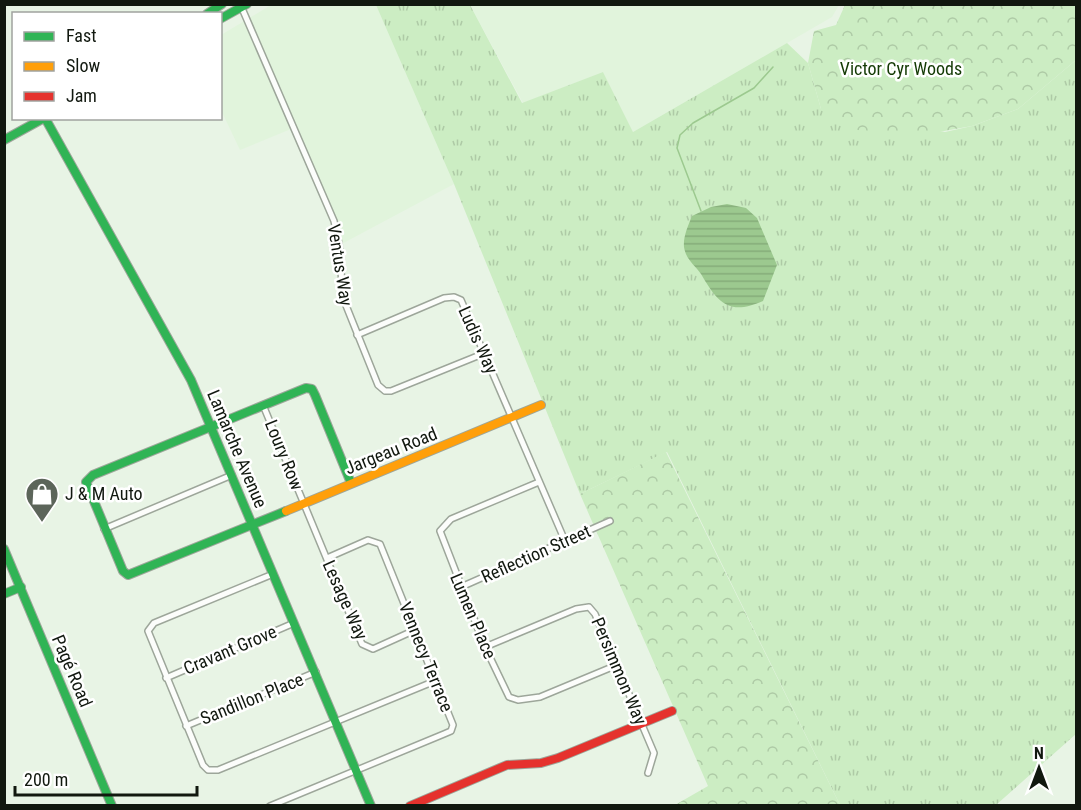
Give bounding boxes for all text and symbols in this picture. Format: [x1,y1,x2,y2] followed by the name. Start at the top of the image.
[12,12,222,120] legend
[66,25,97,46] text: Fast
[66,55,101,76] text: Slow
[840,58,962,79] park label: Victor Cyr Woods
[66,85,97,106] text: Jam
[324,222,357,308] street label: Ventus Way
[454,303,503,377] street label: Ludis Way
[203,387,272,511] street label: Lamarche Avenue
[261,417,308,493] street label: Loury Row
[342,423,440,479] street label: Jargeau Road
[24,476,60,523] shop icon: J & M Auto
[65,483,143,504] place label: J & M Auto
[478,520,594,587] street label: Reflection Street
[319,557,372,643] street label: Lesage Way
[446,570,501,662] street label: Lumen Place
[395,599,458,715] street label: Vennecy Terrace
[587,614,652,728] street label: Persimmon Way
[180,621,280,679] street label: Cravant Grove
[48,632,97,710] street label: Pagé Road
[197,668,306,729] street label: Sandillon Place
[1009,738,1069,798] north arrow
[1034,744,1044,763] text: N
[15,759,196,797] scale bar
[24,769,68,790] text: 200 m

